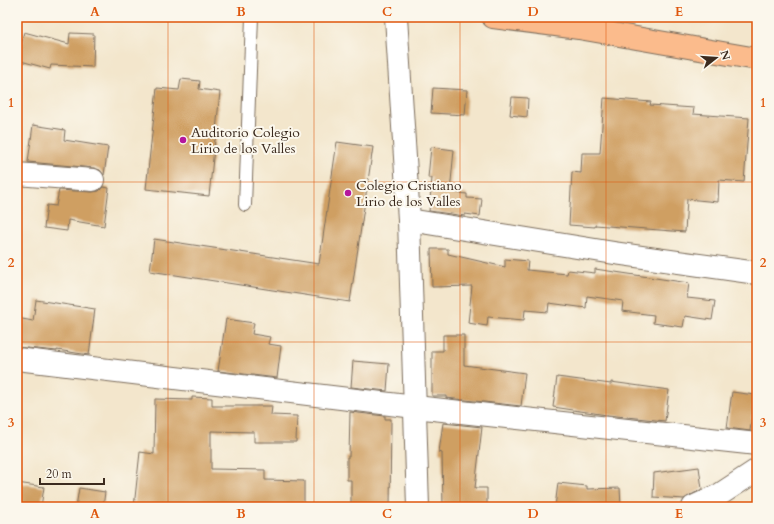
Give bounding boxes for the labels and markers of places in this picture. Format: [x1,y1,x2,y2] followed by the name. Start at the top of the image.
[191,123,300,158] place label: Auditorio Colegio Lirio de los Valles
[178,135,188,145] marker: Auditorio Colegio Lirio de los Valles
[356,176,462,211] place label: Colegio Cristiano Lirio de los Valles
[343,188,353,198] marker: Colegio Cristiano Lirio de los Valles

